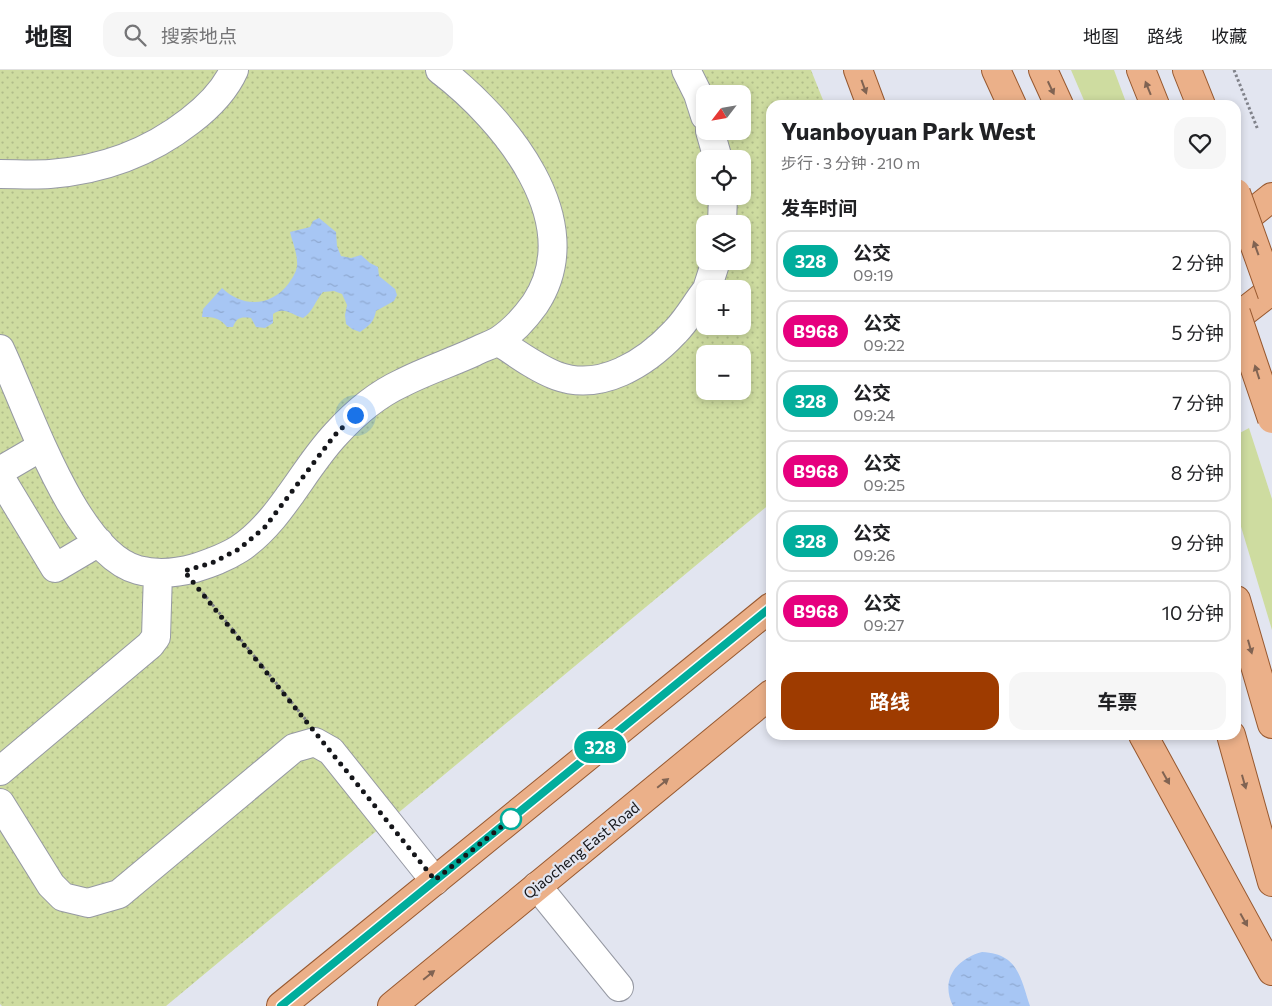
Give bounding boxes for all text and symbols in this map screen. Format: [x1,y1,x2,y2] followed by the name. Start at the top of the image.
[103,12,453,57] search box
[25,21,73,50] text: 地图
[121,21,149,49] icon: search
[161,24,237,47] text: 搜索地点
[1083,25,1119,47] text: 地图
[1147,25,1183,47] text: 路线
[1211,25,1247,47] text: 收藏
[861,80,868,95] one-way arrow
[1047,80,1056,95] one-way arrow
[1144,80,1152,95] one-way arrow
[696,85,751,140] north arrow
[696,85,751,400] map controls
[781,116,1036,145] text: Yuanboyuan Park West
[1174,117,1226,169] button: heart
[696,150,751,205] button: locate
[781,153,920,172] text: 步行 · 3 分钟 · 210 m
[781,196,857,219] text: 发车时间
[696,215,751,270] button: layers
[1252,240,1260,255] one-way arrow
[853,241,891,264] text: 公交
[795,250,826,272] text: 328
[1172,251,1224,274] text: 2 分钟
[853,265,893,284] text: 09:19
[696,280,751,335] button: +
[863,311,901,334] text: 公交
[793,320,838,342] text: B968
[1171,321,1224,344] text: 5 分钟
[863,335,905,354] text: 09:22
[696,345,751,400] button: −
[1253,365,1260,380] one-way arrow
[853,381,891,404] text: 公交
[795,390,826,412] text: 328
[1172,391,1224,414] text: 7 分钟
[343,403,368,428] your location
[853,405,895,424] text: 09:24
[863,451,901,474] text: 公交
[793,460,838,482] text: B968
[1171,461,1224,484] text: 8 分钟
[863,475,905,494] text: 09:25
[853,521,891,544] text: 公交
[795,530,826,552] text: 328
[1171,531,1224,554] text: 9 分钟
[853,545,895,564] text: 09:26
[863,591,901,614] text: 公交
[793,600,838,622] text: B968
[1162,601,1224,624] text: 10 分钟
[863,615,904,634] text: 09:27
[1246,639,1254,654] one-way arrow
[781,672,999,730] button: 路线
[1009,672,1226,730] button: 车票
[571,731,629,763] line badge: 328
[584,736,616,758] text: 328
[1162,770,1170,785] one-way arrow
[1241,774,1249,789] one-way arrow
[656,778,669,789] one-way arrow
[519,798,643,902] street label: Qiaocheng East Road
[500,808,522,830] unlabelled marker
[1240,913,1249,927] one-way arrow
[423,970,436,981] one-way arrow

